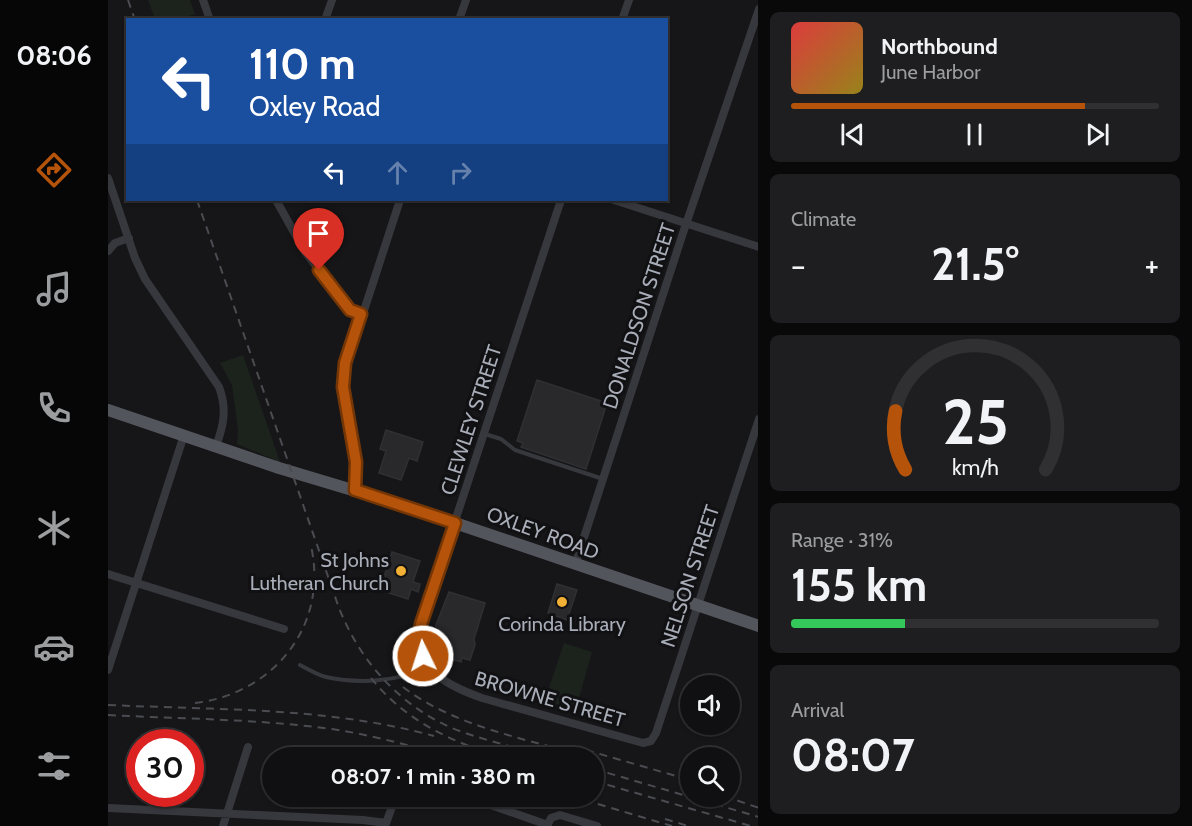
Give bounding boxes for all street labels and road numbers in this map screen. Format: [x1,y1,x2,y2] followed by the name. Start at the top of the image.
[598,220,680,412] street label: DONALDSON STREET
[435,342,507,498] street label: CLEWLEY STREET
[484,502,602,564] street label: OXLEY ROAD
[656,502,724,650] street label: NELSON STREET
[472,666,628,732] street label: BROWNE STREET

